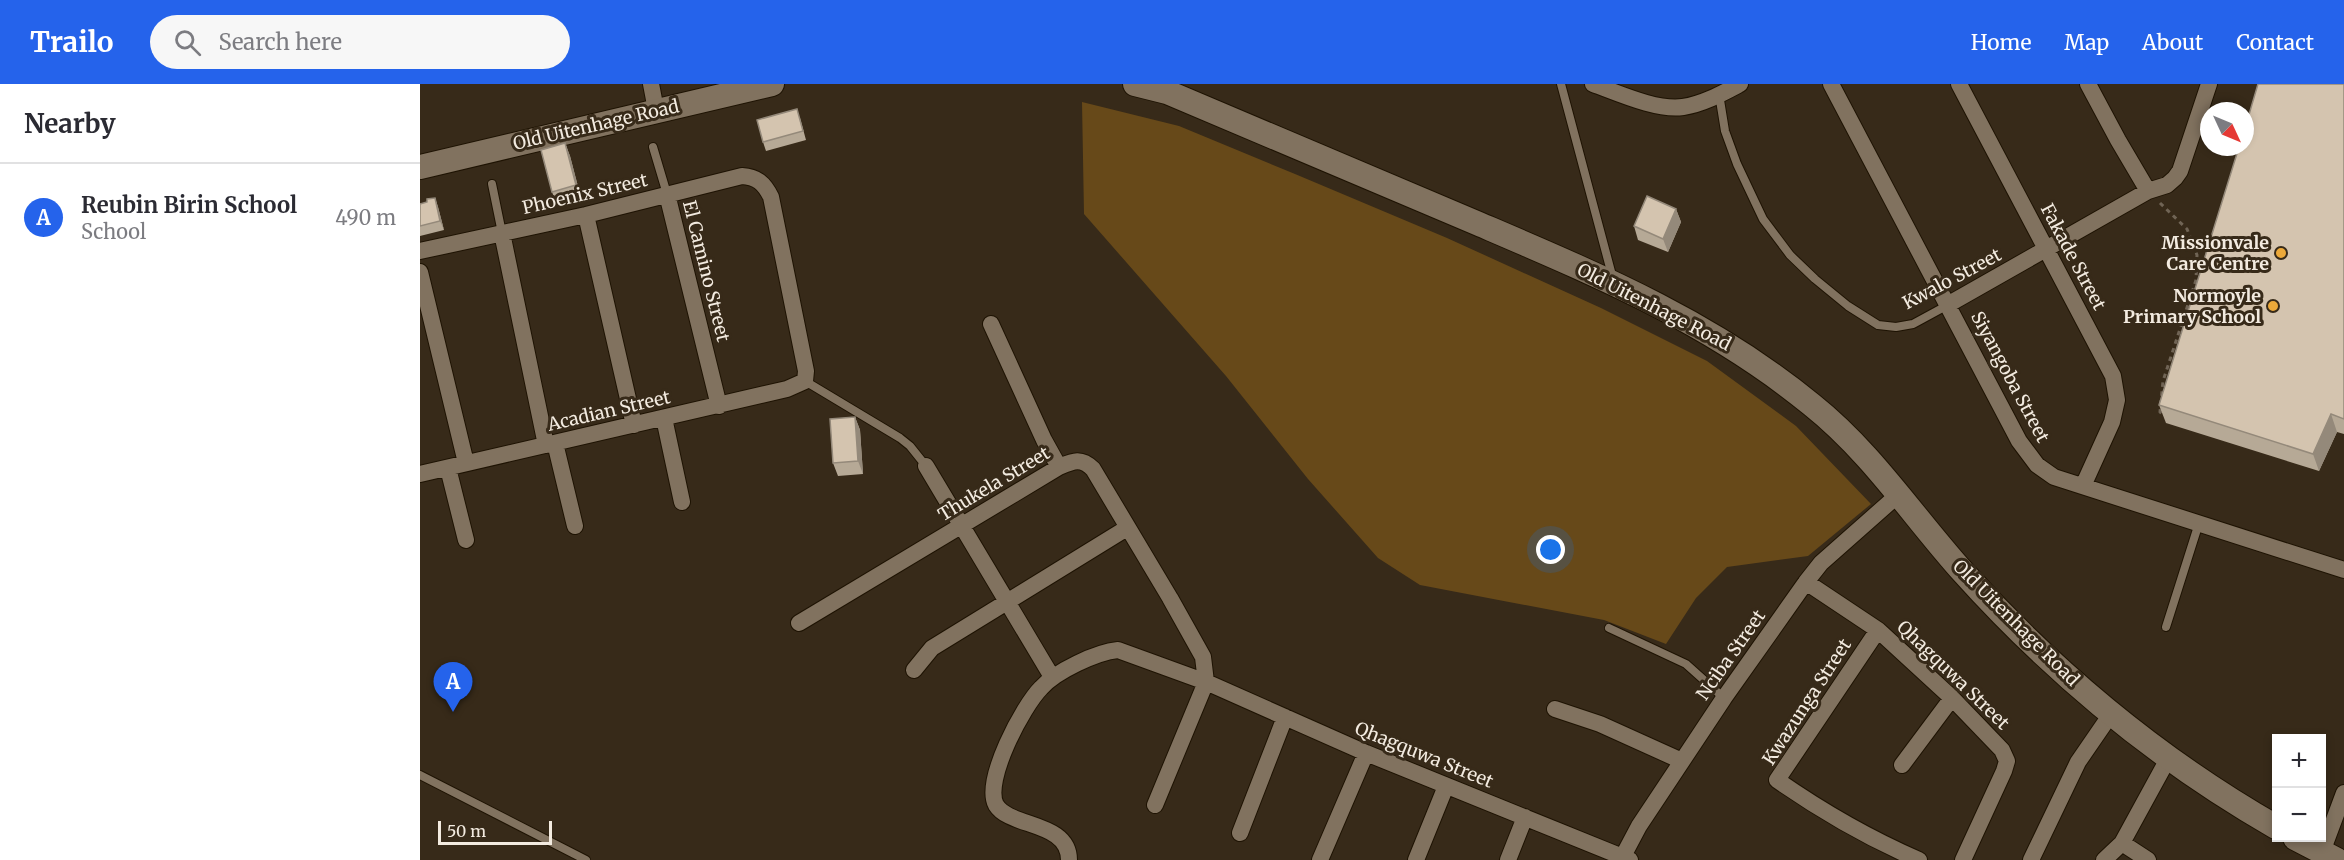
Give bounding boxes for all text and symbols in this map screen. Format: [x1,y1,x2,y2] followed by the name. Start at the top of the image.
[150,15,570,69] search box
[30,24,114,60] text: Trailo
[171,26,204,59] icon: search
[219,28,342,56] text: Search here
[1971,29,2031,56] text: Home
[2064,29,2109,56] text: Map
[2142,29,2203,56] text: About
[2236,29,2314,56] text: Contact
[511,94,681,155] street label: Old Uitenhage Road
[2200,102,2254,156] north arrow
[24,107,116,140] text: Nearby
[520,168,650,219] street label: Phoenix Street
[81,191,297,219] text: Reubin Birin School
[678,198,735,344] street label: El Camino Street
[2036,200,2111,314] street label: Fakade Street
[36,205,51,230] text: A
[335,205,396,230] text: 490 m
[81,219,146,244] text: School
[2162,231,2269,275] place label: Missionvale Care Centre
[1898,243,2005,314] street label: Kwalo Street
[2274,246,2288,260] marker: Missionvale Care Centre
[1573,258,1735,355] street label: Old Uitenhage Road
[2123,284,2261,328] place label: Normoyle Primary School
[2266,299,2280,313] marker: Normoyle Primary School
[1966,307,2055,446] street label: Siyangoba Street
[544,385,673,436] street label: Acadian Street
[934,441,1054,526] street label: Thukela Street
[1536,535,1565,564] your location
[1948,555,2085,691] street label: Old Uitenhage Road
[1691,605,1770,704] street label: Nciba Street
[1892,615,2014,734] street label: Qhagquwa Street
[1757,634,1856,769] street label: Kwazunga Street
[434,662,472,712] pin: A
[1352,716,1497,793] street label: Qhagquwa Street
[2272,734,2326,842] map controls
[2272,734,2326,788] button: +
[2272,788,2326,842] button: −
[438,818,552,846] scale bar
[447,821,486,841] text: 50 m

